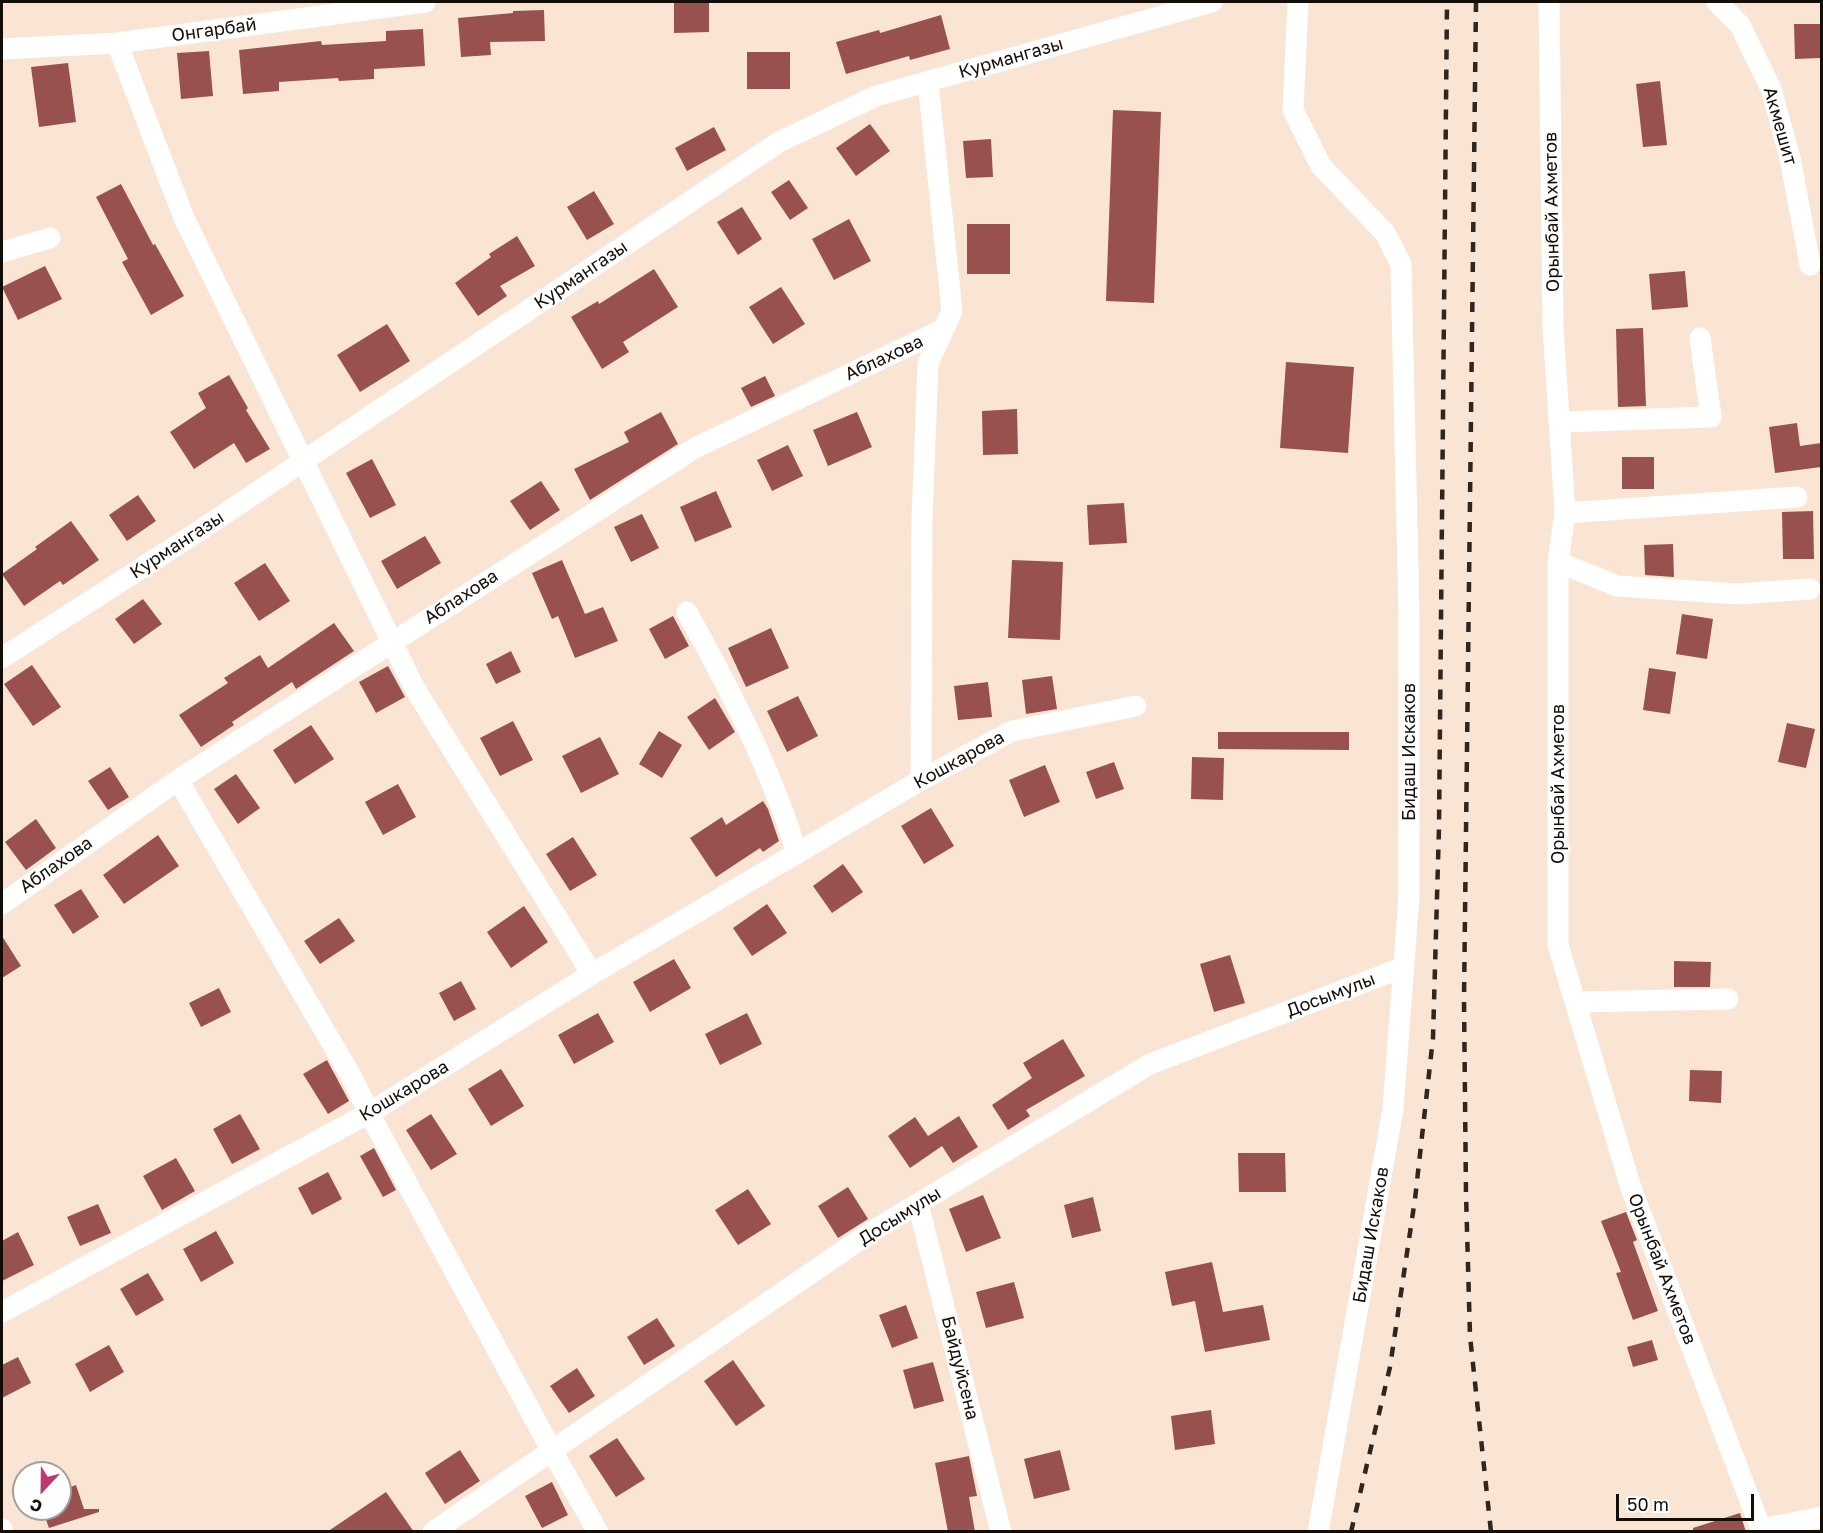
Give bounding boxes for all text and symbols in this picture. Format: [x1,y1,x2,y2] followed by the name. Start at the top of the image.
[170,13,258,47] street label: Онгарбай
[956,33,1066,83] street label: Курмангазы
[1759,84,1801,168] street label: Акмешит
[1540,132,1564,292] street label: Орынбай Ахметов
[530,236,632,314] street label: Курмангазы
[841,331,927,385] street label: Аблахова
[126,507,228,583] street label: Курмангазы
[420,565,502,629] street label: Аблахова
[1398,683,1420,821] street label: Бидаш Искаков
[1547,704,1569,864] street label: Орынбай Ахметов
[910,726,1008,794] street label: Кошкарова
[15,832,97,898] street label: Аблахова
[1284,968,1378,1022] street label: Досымулы
[356,1056,452,1126] street label: Кошкарова
[1348,1165,1394,1305] street label: Бидаш Искаков
[855,1182,945,1250] street label: Досымулы
[1623,1190,1701,1348] street label: Орынбай Ахметов
[937,1314,983,1422] street label: Байдуйсена
[12,1461,72,1521] north arrow
[1619,1482,1757,1520] scale bar
[1627,1493,1669,1515] text: 50 m
[27,1494,45,1517] text: С

